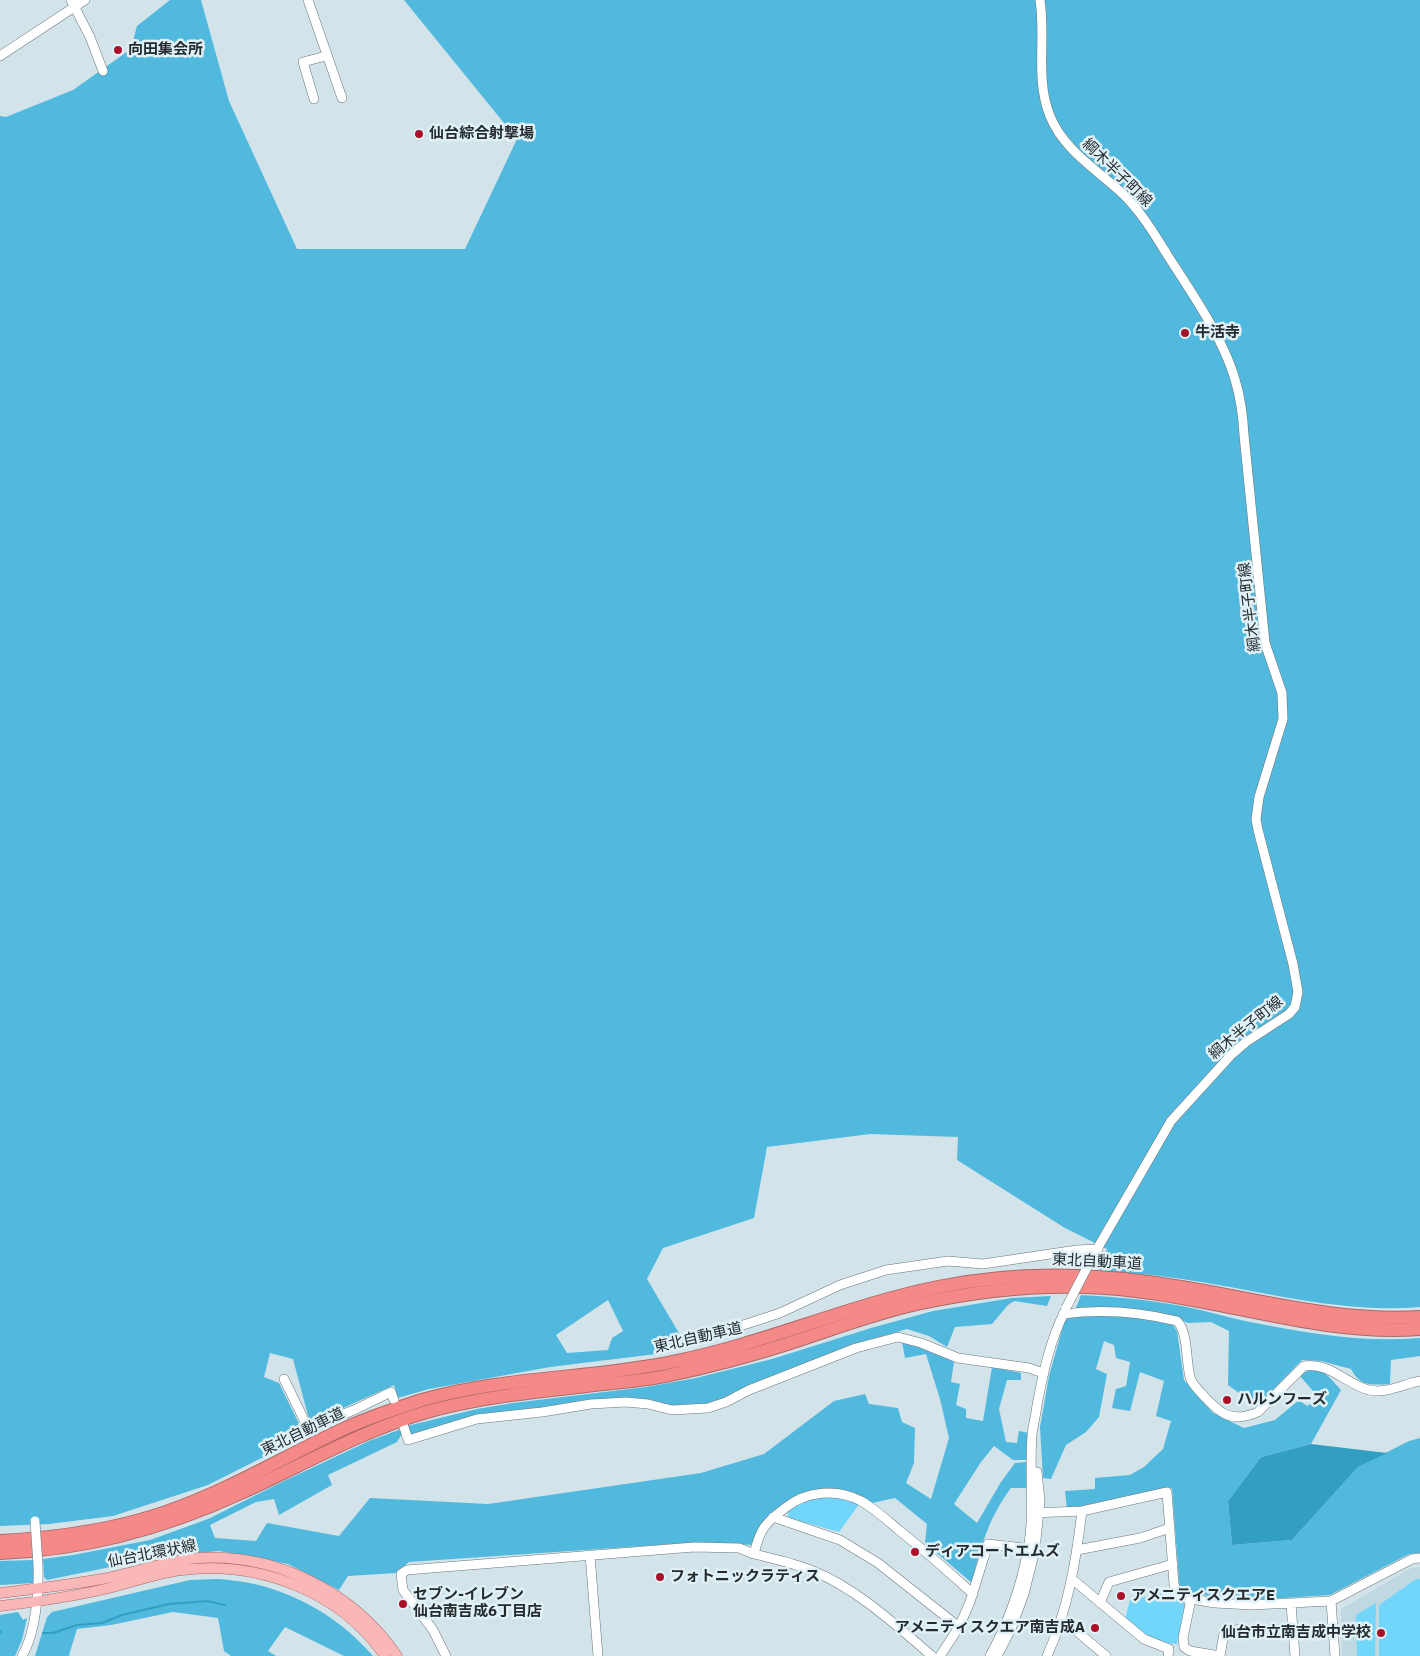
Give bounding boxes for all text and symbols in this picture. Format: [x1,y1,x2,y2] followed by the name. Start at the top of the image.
[128,41,203,59] place label: 向田集会所
[112,44,124,56] marker: 向田集会所
[429,125,534,143] place label: 仙台綜合射撃場
[413,128,425,140] marker: 仙台綜合射撃場
[1078,135,1156,211] street label: 綱木半子町線
[1195,324,1240,342] place label: 牛活寺
[1179,327,1191,339] marker: 牛活寺
[1236,561,1264,653] street label: 綱木半子町線
[1205,993,1287,1063] street label: 綱木半子町線
[1052,1251,1142,1273] street label: 東北自動車道
[652,1319,744,1357] street label: 東北自動車道
[1237,1391,1327,1409] place label: ハルンフーズ
[1221,1394,1233,1406] marker: ハルンフーズ
[259,1404,347,1460] street label: 東北自動車道
[106,1537,198,1571] street label: 仙台北環状線
[925,1543,1060,1561] place label: ディアコートエムズ
[909,1546,921,1558] marker: ディアコートエムズ
[670,1568,820,1586] place label: フォトニックラティス
[654,1571,666,1583] marker: フォトニックラティス
[413,1586,542,1621] place label: セブン-イレブン 仙台南吉成6丁目店
[1131,1587,1275,1605] place label: アメニティスクエアE
[1115,1590,1127,1602] marker: アメニティスクエアE
[397,1598,409,1610] marker: セブン-イレブン 仙台南吉成6丁目店
[895,1619,1085,1637] place label: アメニティスクエア南吉成A
[1089,1622,1101,1634] marker: アメニティスクエア南吉成A
[1221,1624,1371,1642] place label: 仙台市立南吉成中学校
[1375,1627,1387,1639] marker: 仙台市立南吉成中学校

